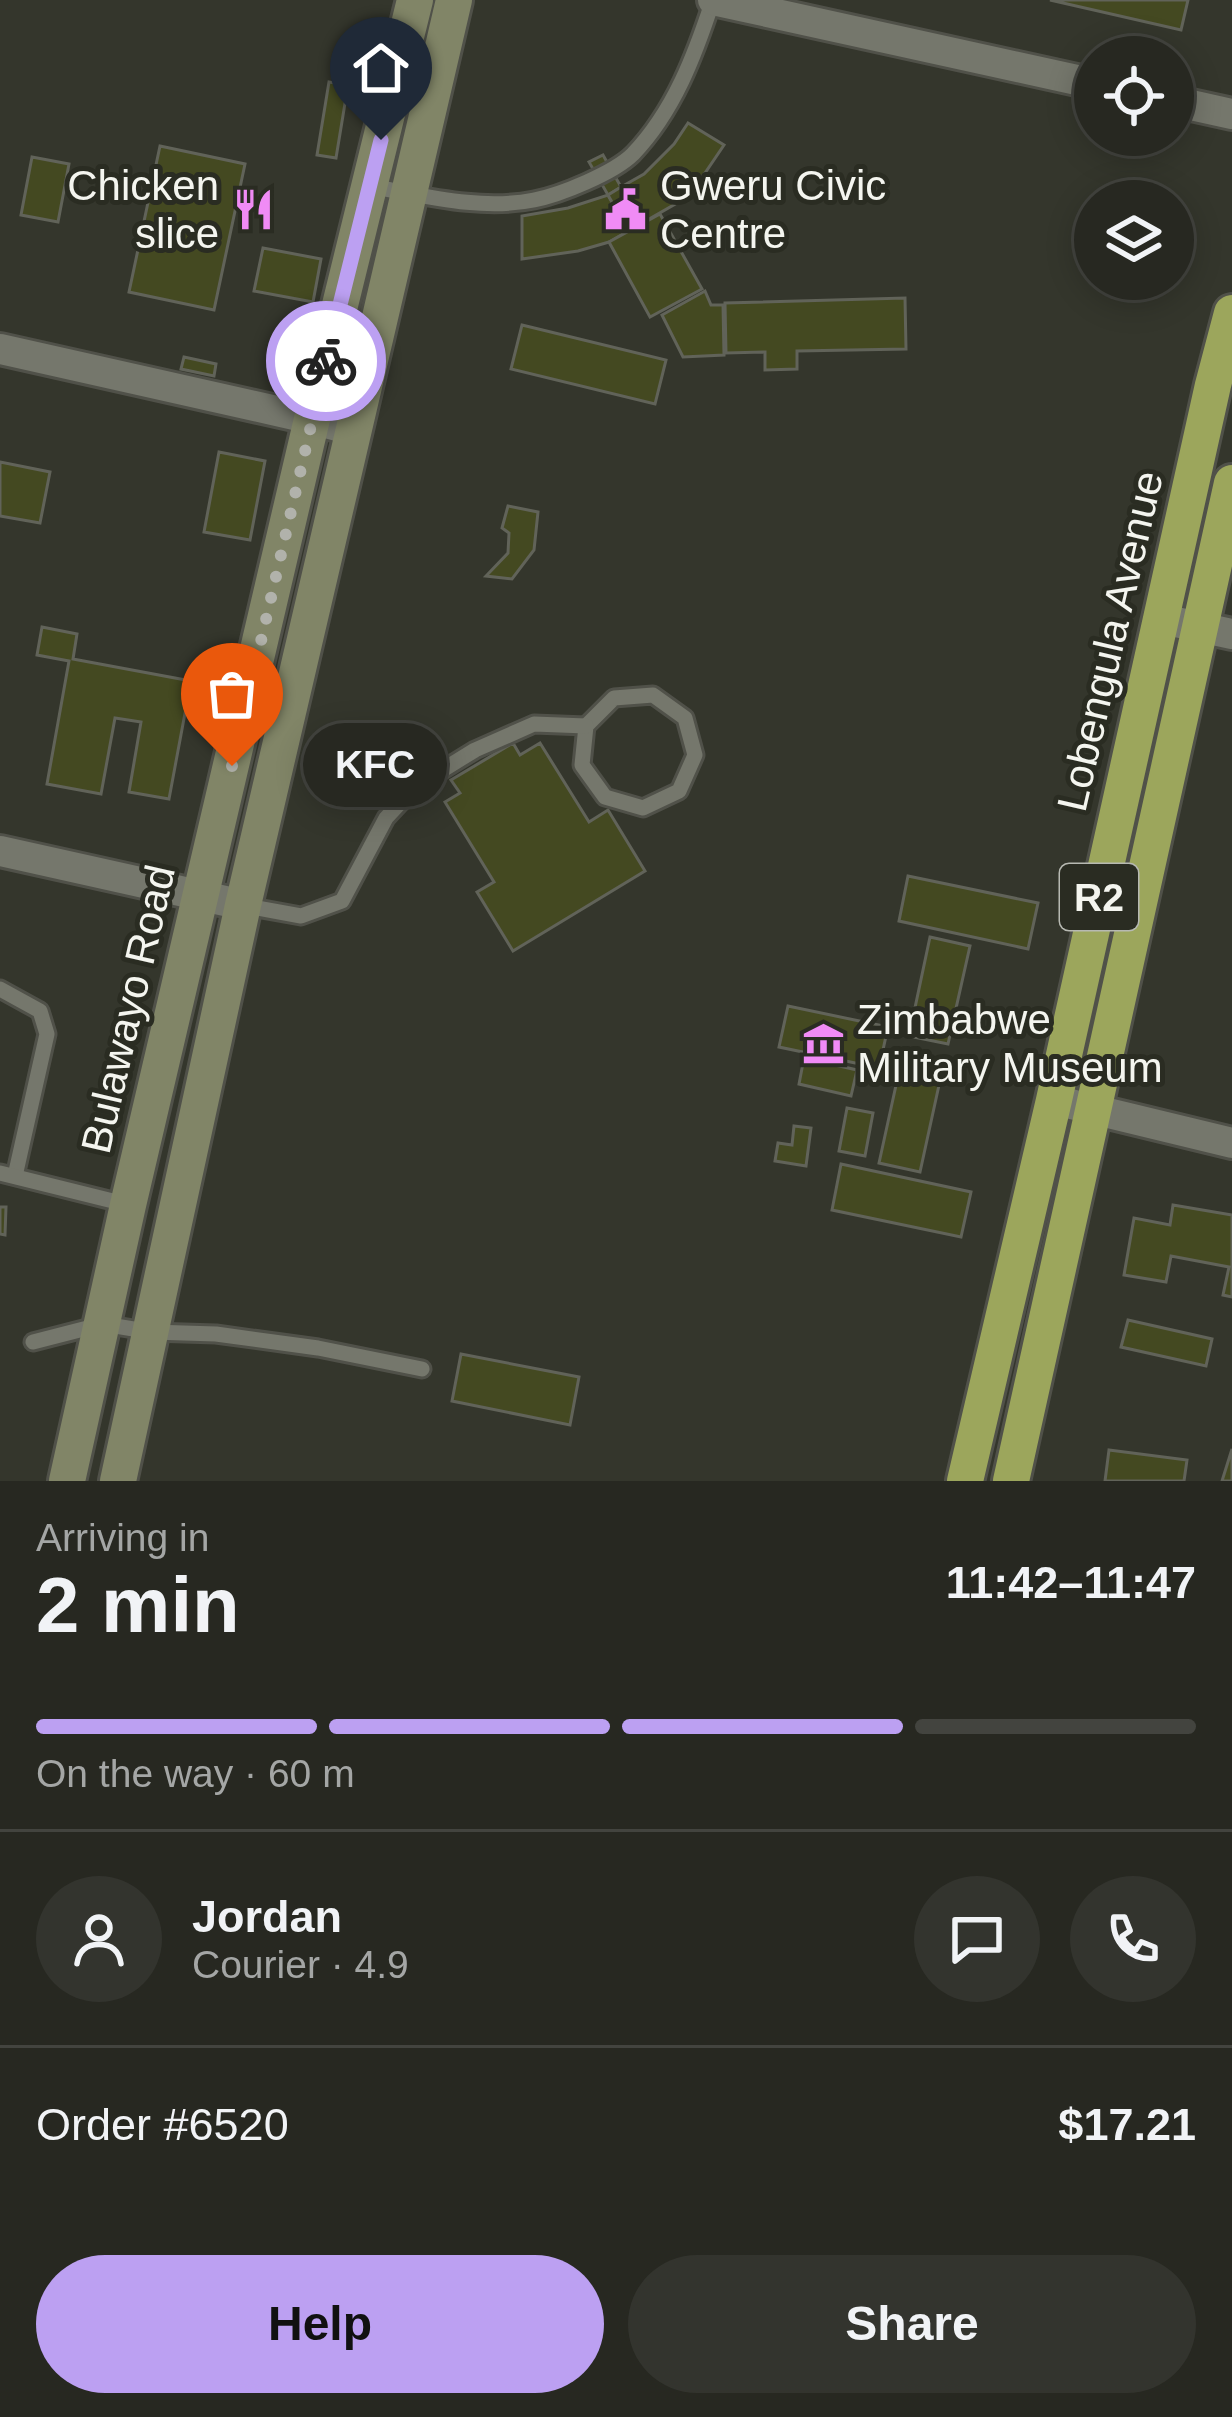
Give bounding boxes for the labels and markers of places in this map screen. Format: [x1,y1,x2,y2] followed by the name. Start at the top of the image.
[330,17,432,140] pin
[67,162,219,257] place label: Chicken slice
[660,162,886,257] place label: Gweru Civic Centre
[230,186,276,232] restaurant icon: Chicken slice
[603,186,649,232] public building icon: Gweru Civic Centre
[181,643,283,766] pin
[304,724,448,808] callout: KFC
[857,996,1163,1091] place label: Zimbabwe Military Museum
[800,1020,846,1066] museum icon: Zimbabwe Military Museum

